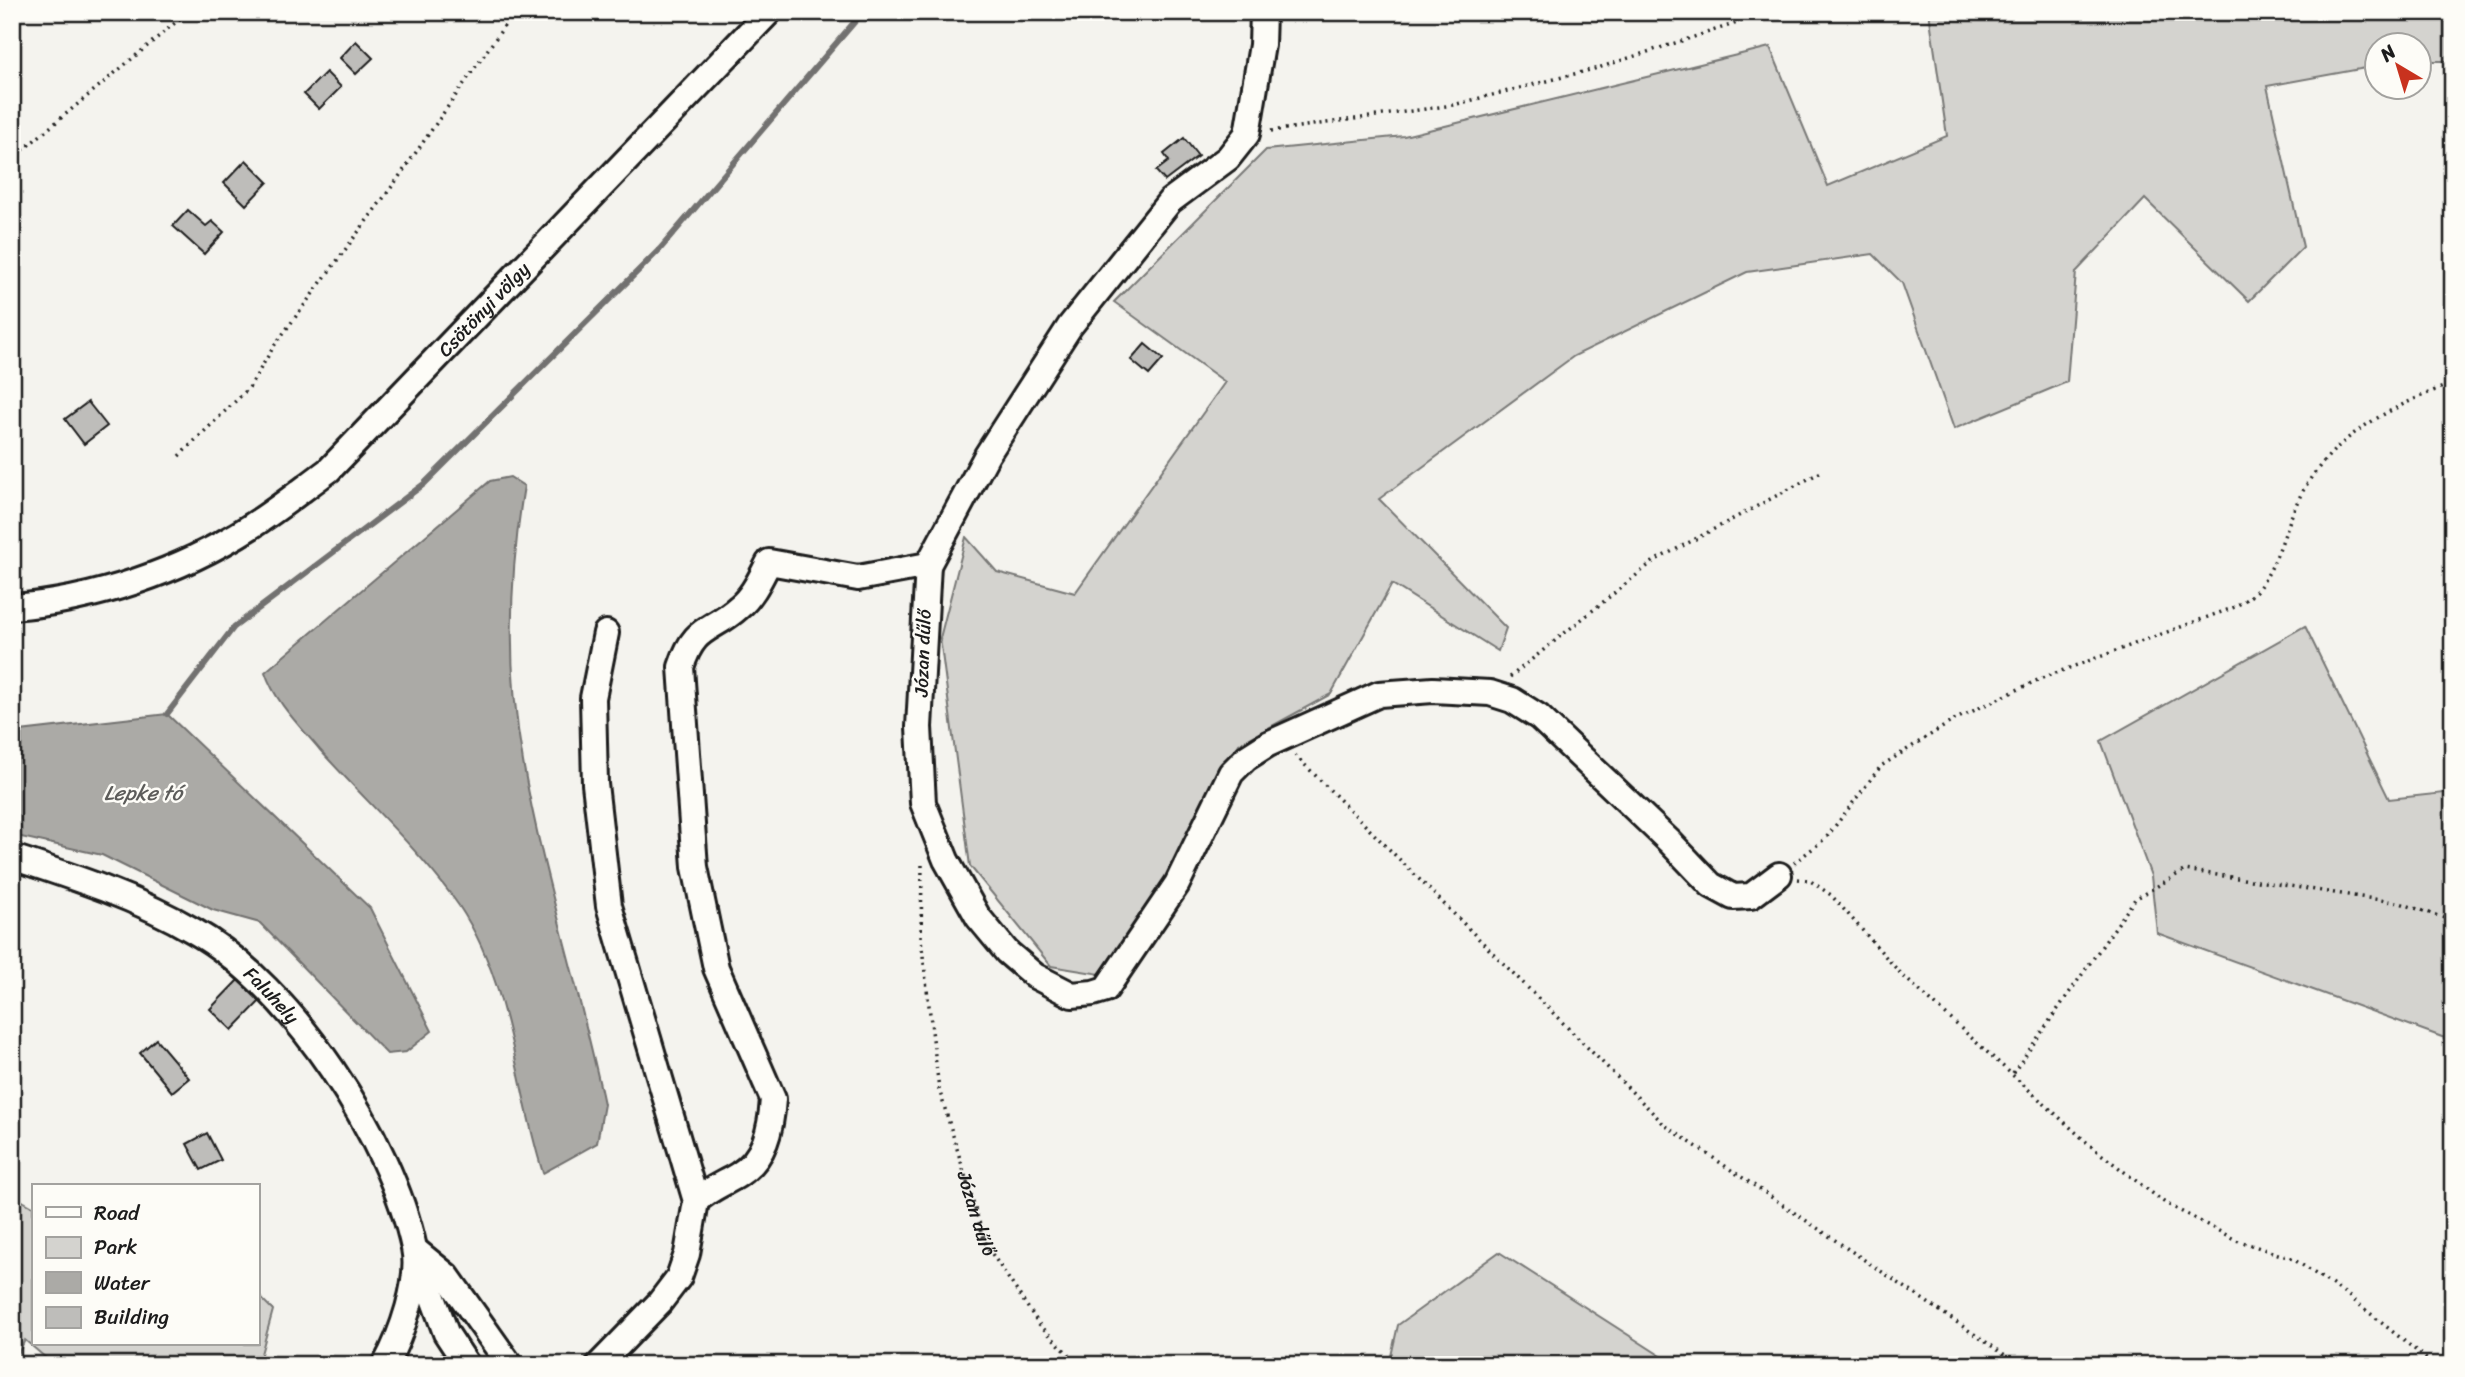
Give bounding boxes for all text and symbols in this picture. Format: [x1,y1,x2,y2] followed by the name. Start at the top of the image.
[2364,32,2434,102] north arrow
[2372,35,2404,71] text: N
[430,254,538,365] street label: Csötönyi völgy
[904,607,941,698] street label: Józan dűlő
[104,774,186,812] water label: Lepke tó
[236,958,308,1032] street label: Faluhely
[947,1166,1006,1265] street label: Józan dűlő
[32,1184,259,1346] legend
[94,1194,141,1232] text: Road
[94,1228,137,1266] text: Park
[94,1264,151,1302] text: Water
[94,1298,170,1336] text: Building

